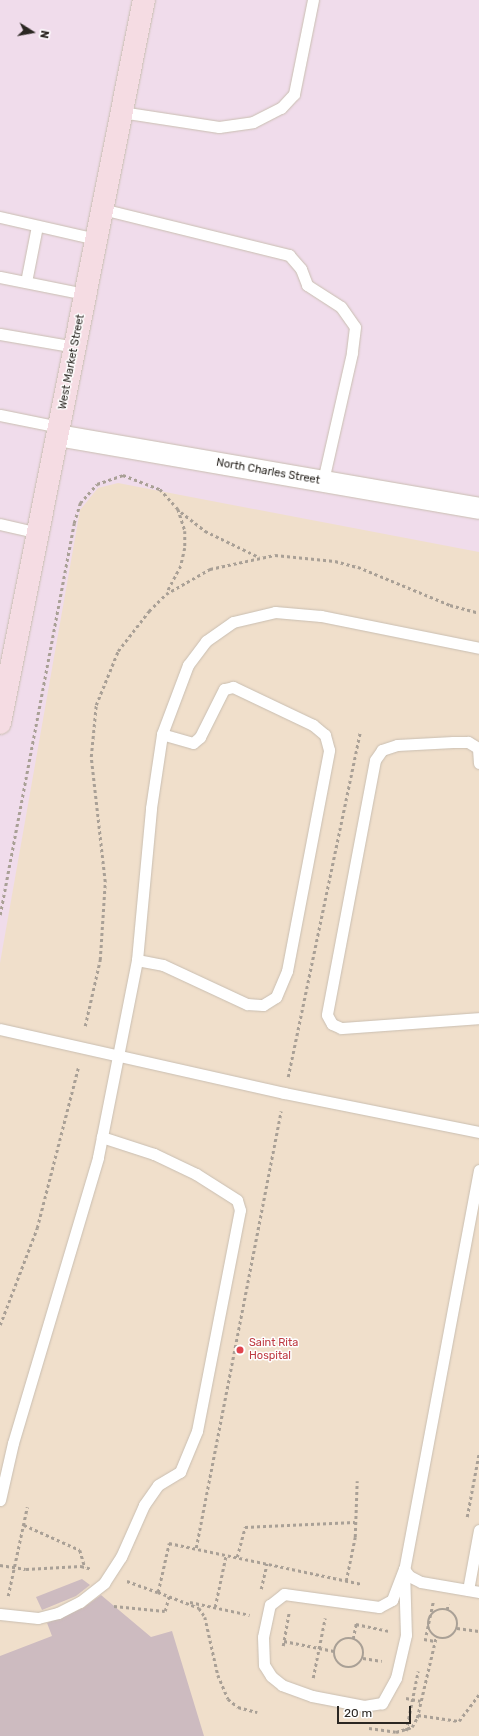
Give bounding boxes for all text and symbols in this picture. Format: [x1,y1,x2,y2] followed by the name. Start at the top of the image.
[12,12,52,52] north arrow
[37,29,51,40] text: N
[56,313,88,411] street label: West Market Street
[215,456,321,488] street label: North Charles Street
[249,1337,298,1363] place label: Saint Rita Hospital
[234,1344,246,1356] marker: Saint Rita Hospital
[339,1698,413,1724] scale bar
[344,1706,372,1720] text: 20 m

